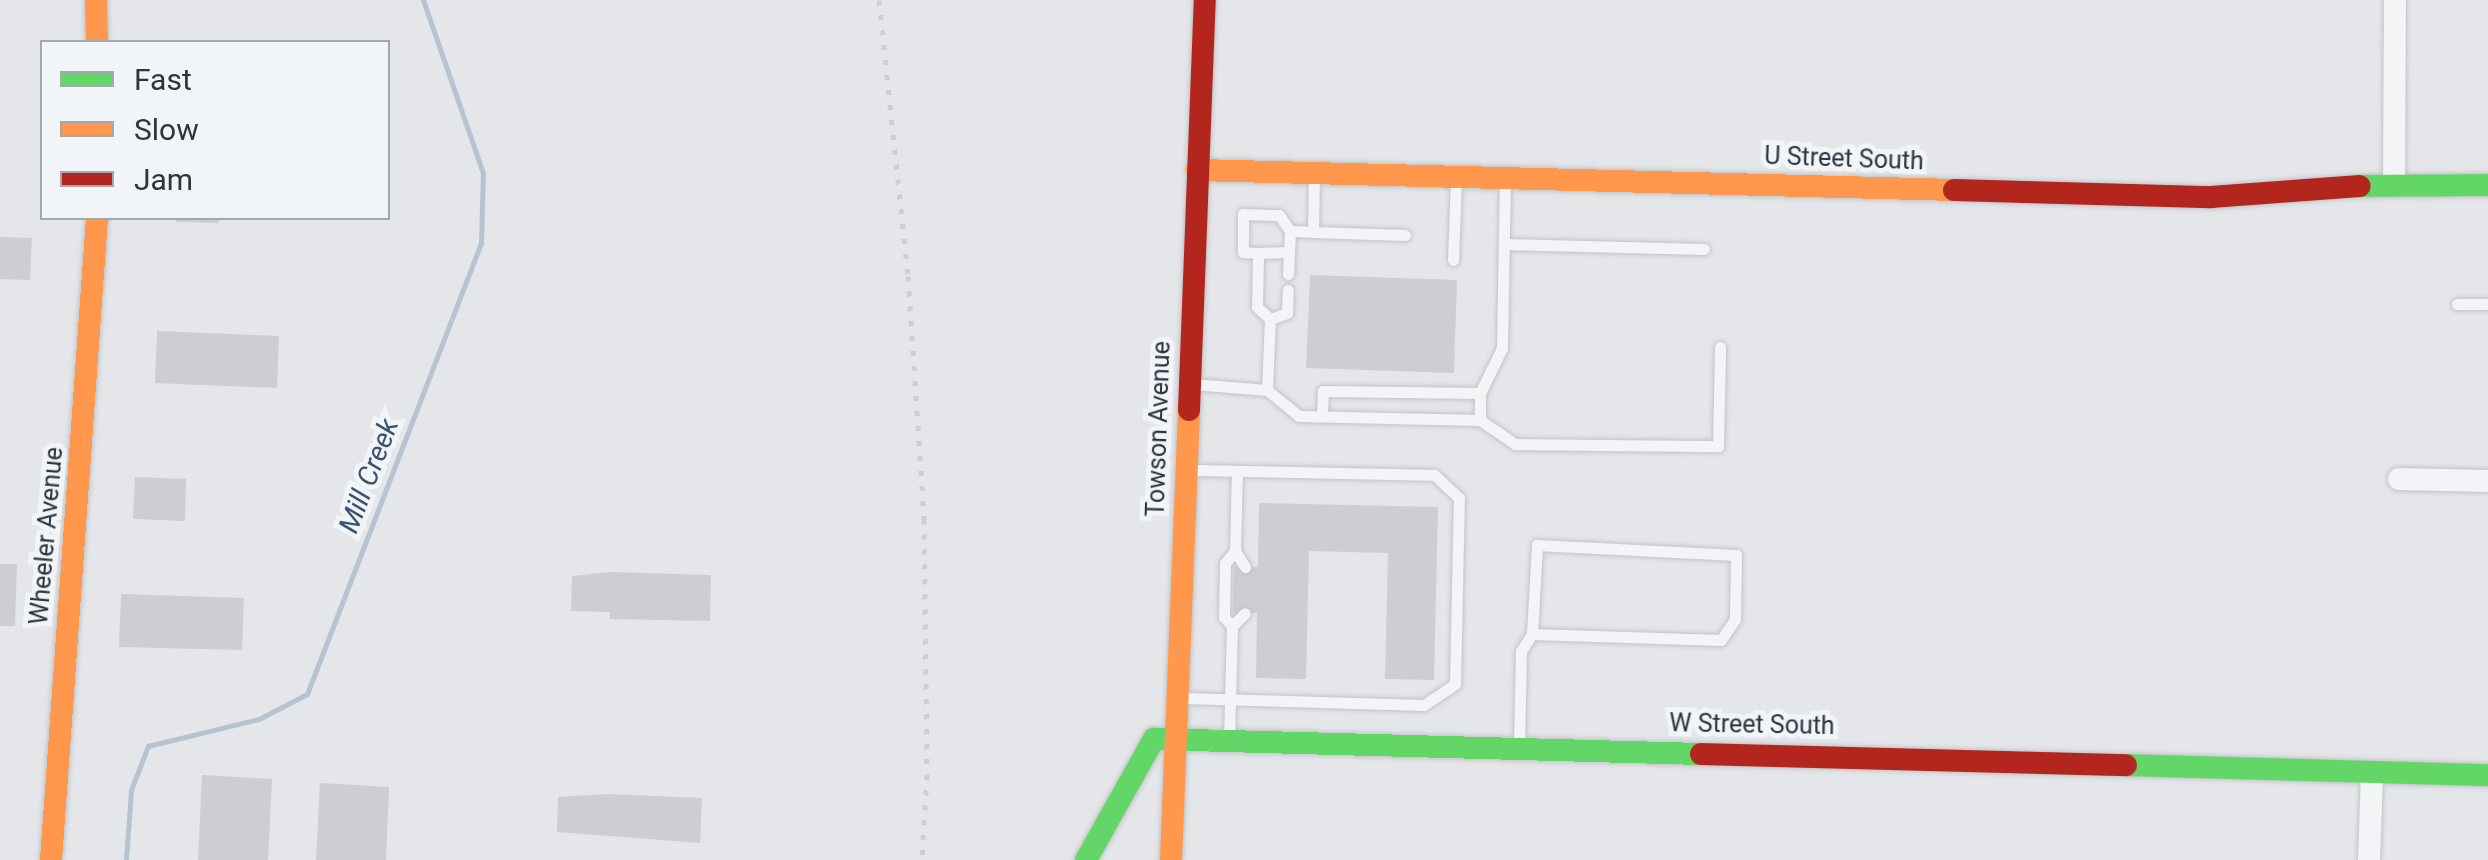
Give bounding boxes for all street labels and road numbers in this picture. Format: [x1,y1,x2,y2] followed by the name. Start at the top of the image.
[1764,141,1924,177] street label: U Street South
[1141,341,1177,517] street label: Towson Avenue
[24,446,70,626] street label: Wheeler Avenue
[1669,709,1835,741] street label: W Street South

